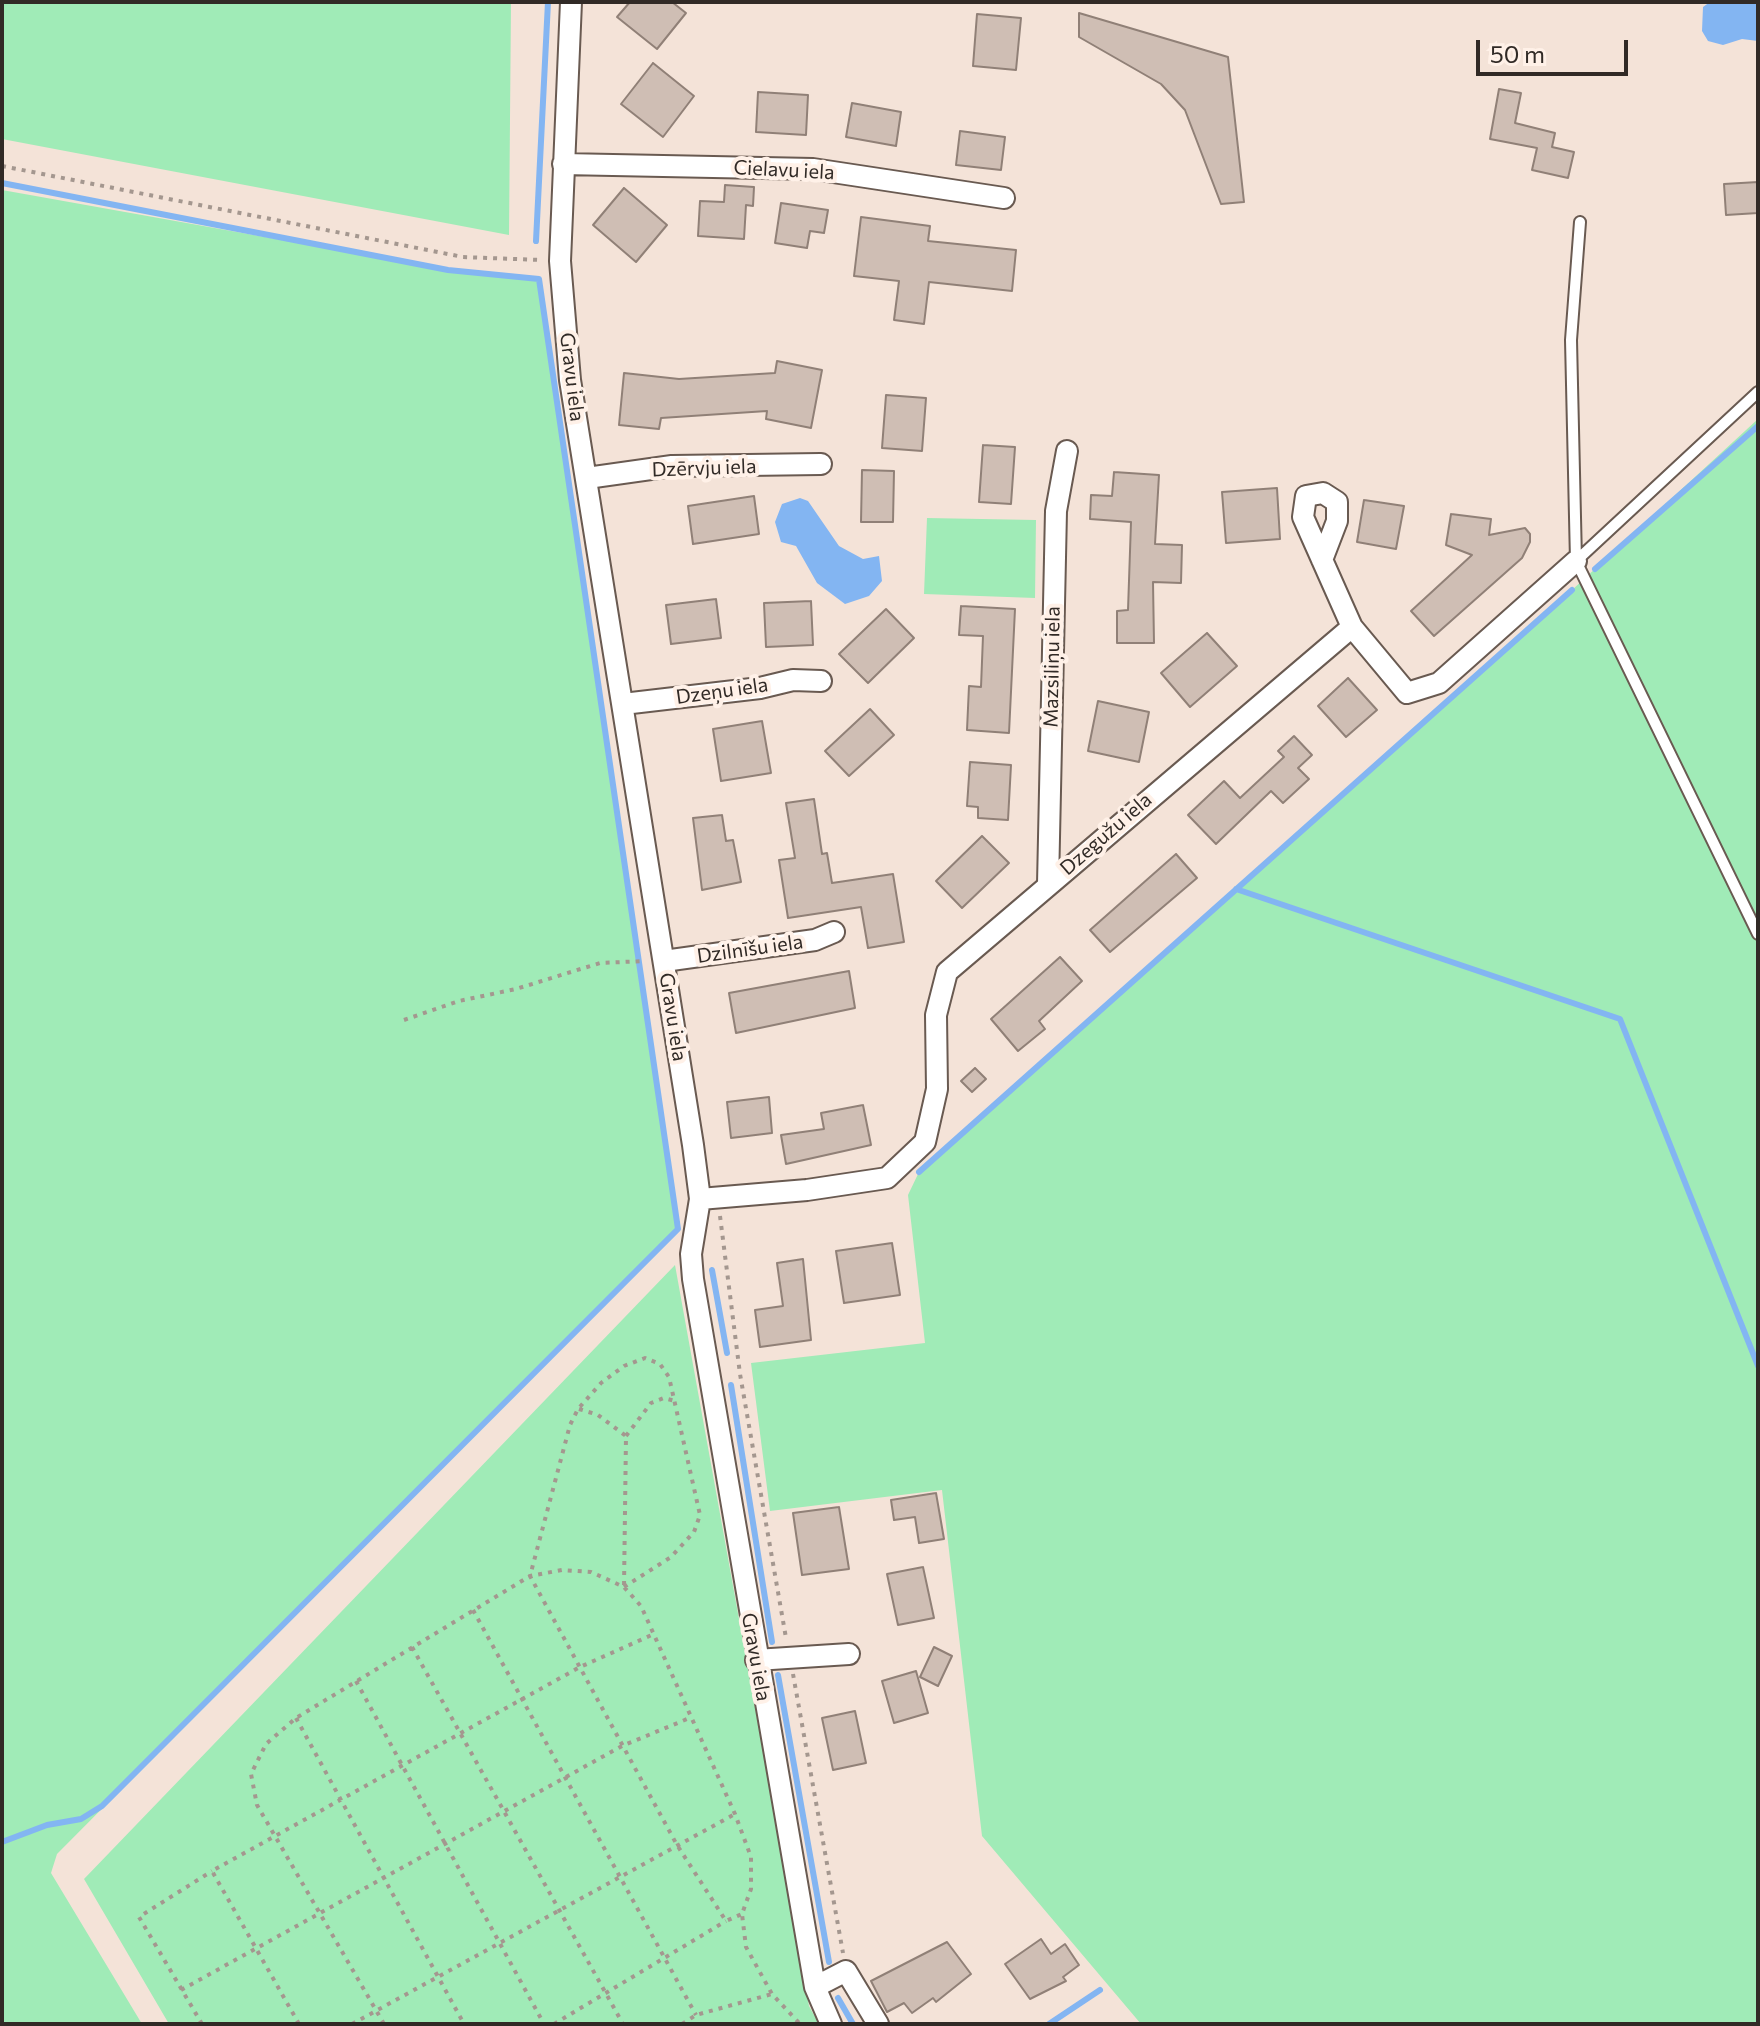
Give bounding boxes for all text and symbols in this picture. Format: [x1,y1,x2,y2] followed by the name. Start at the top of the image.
[1480,24,1632,74] scale bar
[1490,39,1545,68] text: 50 m
[733,155,835,185] street label: Cielavu iela
[555,331,589,423] street label: Gravu iela
[651,454,757,482] street label: Dzērvju iela
[1039,606,1065,728] street label: Mazsiliņu iela
[674,673,770,709] street label: Dzeņu iela
[1055,788,1157,880] street label: Dzegužu iela
[695,930,805,968] street label: Dzilnīšu iela
[654,971,692,1063] street label: Gravu iela
[736,1611,776,1703] street label: Gravu iela

